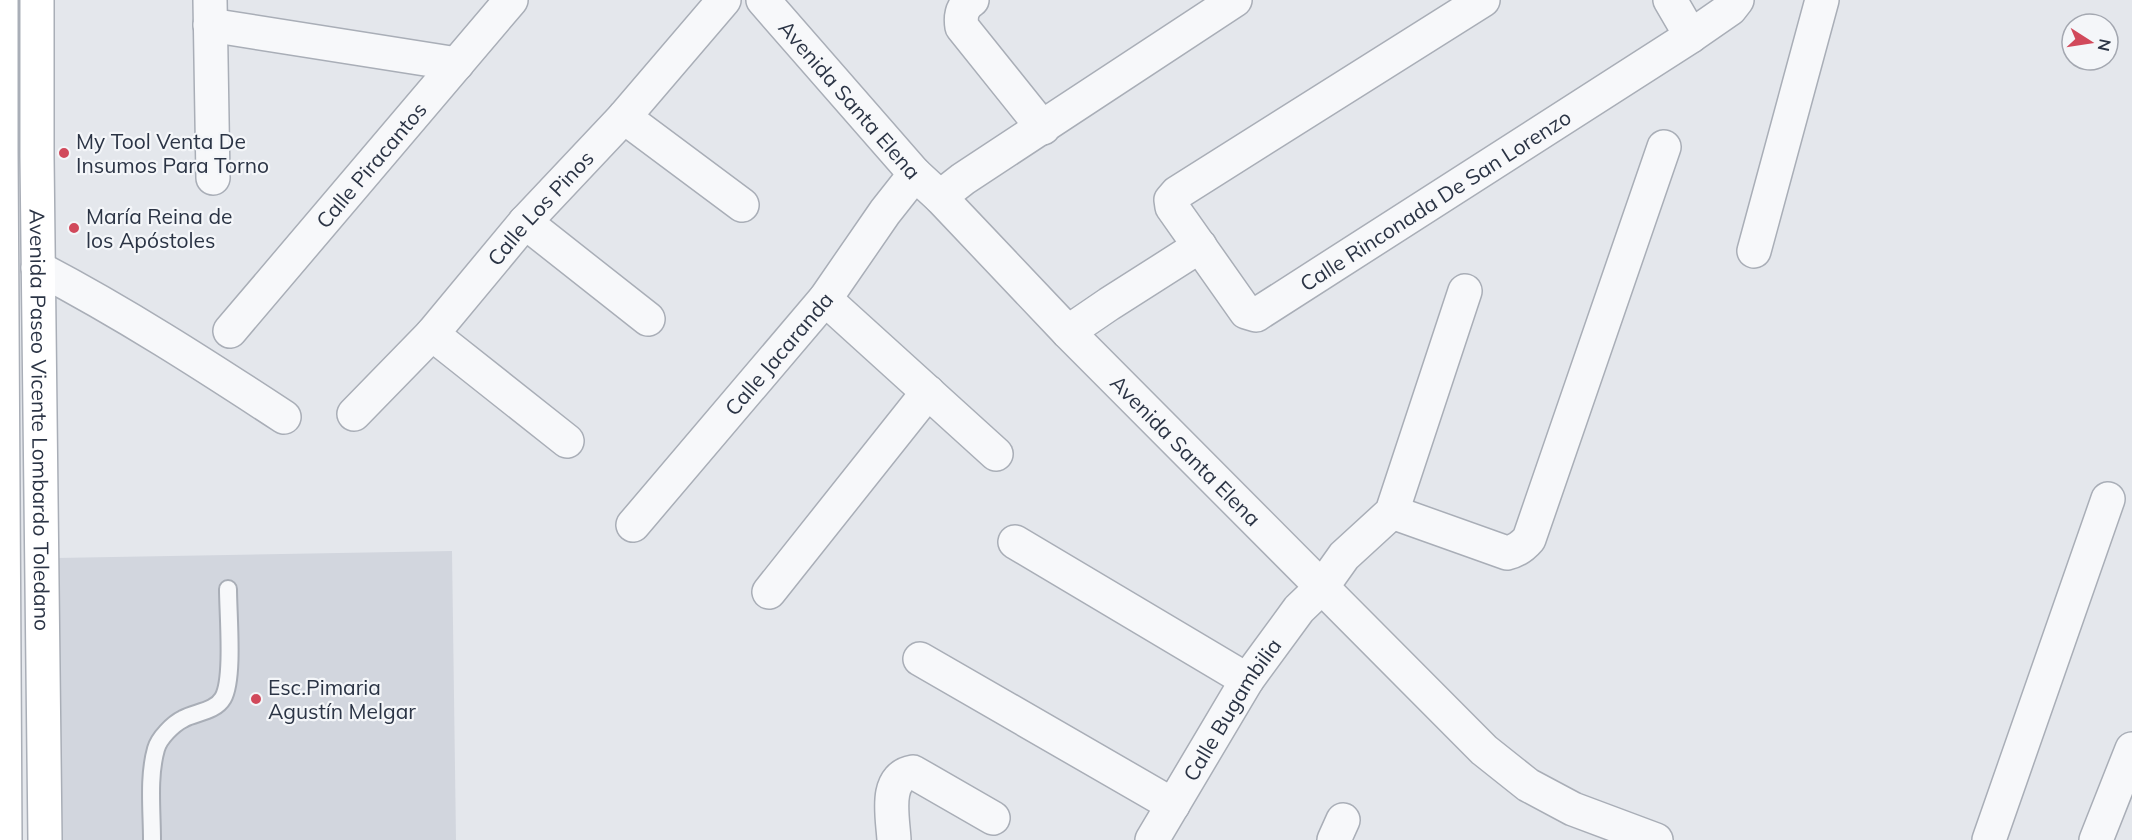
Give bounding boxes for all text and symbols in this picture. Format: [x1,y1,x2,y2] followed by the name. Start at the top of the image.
[2060,12,2120,72] north arrow
[773,15,926,184] street label: Avenida Santa Elena
[2094,37,2116,53] text: N
[310,96,432,233] street label: Calle Piracantos
[1295,104,1576,296] street label: Calle Rinconada De San Lorenzo
[76,128,269,178] place label: My Tool Venta De Insumos Para Torno
[482,145,599,271] street label: Calle Los Pinos
[57,146,71,160] marker: My Tool Venta De Insumos Para Torno
[86,203,232,253] place label: María Reina de los Apóstoles
[25,209,56,631] street label: Avenida Paseo Vicente Lombardo Toledano
[67,221,81,235] marker: María Reina de los Apóstoles
[719,287,838,421] street label: Calle Jacaranda
[1105,369,1266,531] street label: Avenida Santa Elena
[1177,633,1286,786] street label: Calle Bugambilia
[268,674,416,724] place label: Esc.Pimaria Agustín Melgar
[249,692,263,706] marker: Esc.Pimaria Agustín Melgar

